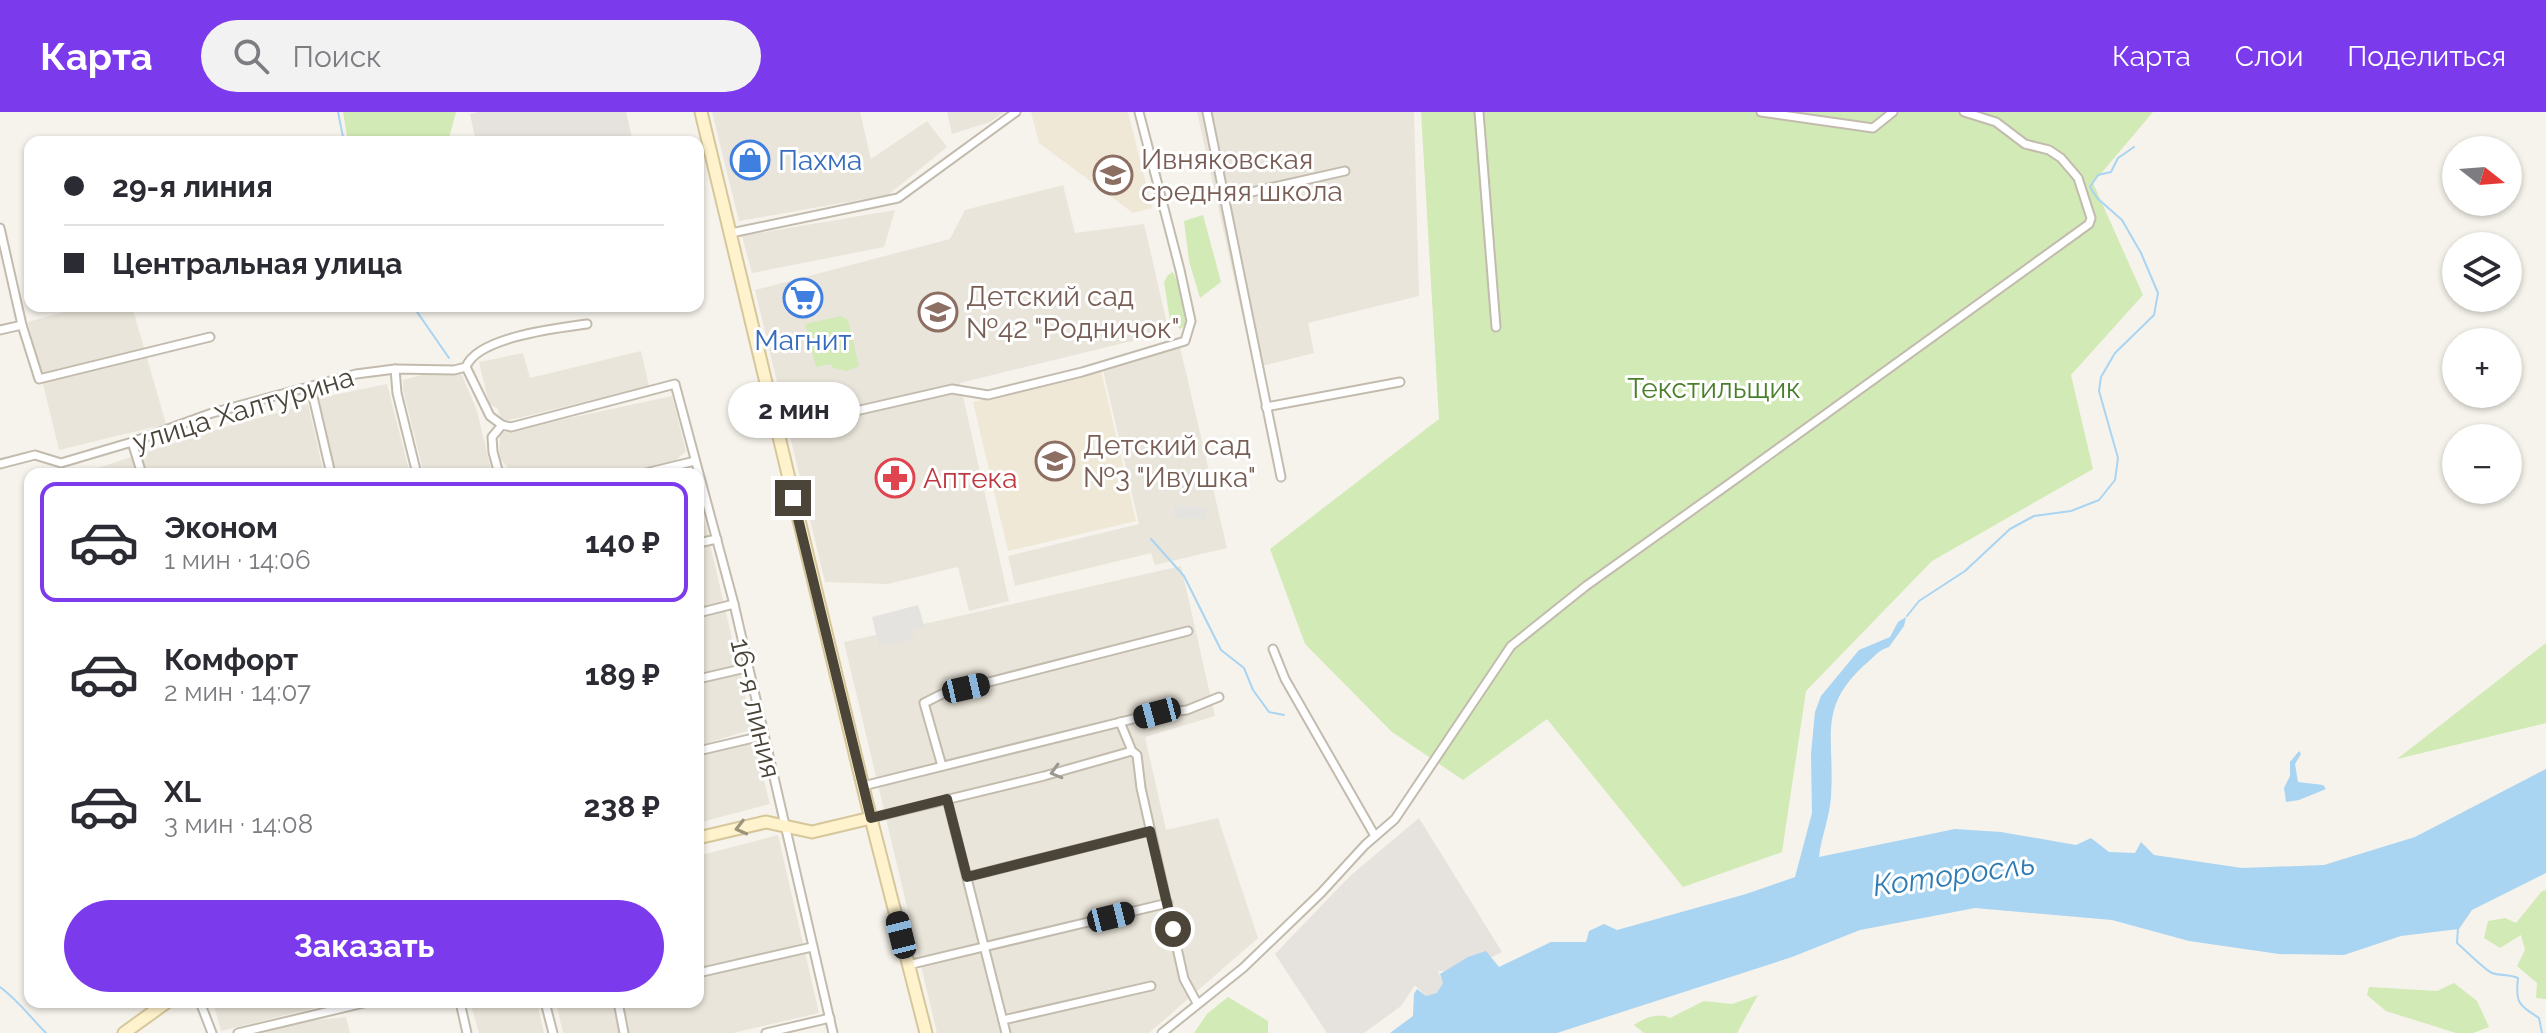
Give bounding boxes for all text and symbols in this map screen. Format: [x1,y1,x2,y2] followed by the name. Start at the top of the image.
[201,20,761,92] search box
[40,34,153,79] text: Карта
[229,34,273,78] icon: search
[293,39,382,74] text: Поиск
[2112,40,2191,73] text: Карта
[2235,40,2303,73] text: Слои
[2347,40,2506,73] text: Поделиться
[2442,136,2522,216] north arrow
[2442,136,2522,504] map controls
[729,139,771,181] shop icon: Пахма
[1141,143,1343,208] place label: Ивняковская средняя школа
[778,144,862,177] place label: Пахма
[1092,154,1134,196] school or university icon: Ивняковская средняя школа
[112,169,273,204] text: 29-я линия
[2442,232,2522,312] button: layers
[112,246,403,281] text: Центральная улица
[782,277,824,319] supermarket icon: Магнит
[966,280,1180,345] place label: Детский сад №42 "Родничок"
[917,291,959,333] school or university icon: Детский сад №42 "Родничок"
[754,324,852,357] place label: Магнит
[2442,328,2522,408] button: +
[129,360,358,459] street label: улица Халтурина
[1627,372,1801,405] park label: Текстильщик
[727,382,859,438] callout: 2 мин
[758,395,830,425] text: 2 мин
[2442,424,2522,504] button: −
[1083,429,1256,494] place label: Детский сад №3 "Ивушка"
[1034,440,1076,482] school or university icon: Детский сад №3 "Ивушка"
[874,457,916,499] pharmacy icon: Аптека
[923,462,1017,495] place label: Аптека
[775,480,811,516] route end
[68,506,140,578] icon: car
[164,510,278,545] text: Эконом
[585,525,660,560] text: 140 ₽
[164,545,311,575] text: 1 мин · 14:06
[723,635,788,781] street label: 16-я линия
[68,638,140,710] icon: car
[164,642,298,677] text: Комфорт
[585,657,660,692] text: 189 ₽
[940,671,992,705] car
[164,677,311,707] text: 2 мин · 14:07
[1131,695,1183,731] car
[1050,763,1064,780] one-way arrow
[68,770,140,842] icon: car
[164,774,201,809] text: XL
[584,789,660,824] text: 238 ₽
[164,809,313,839] text: 3 мин · 14:08
[735,819,749,836] one-way arrow
[1871,846,2037,903] water label: Которосль
[64,900,664,992] button: Заказать
[1085,900,1137,934] car
[884,909,918,961] car
[1155,911,1191,947] route start

